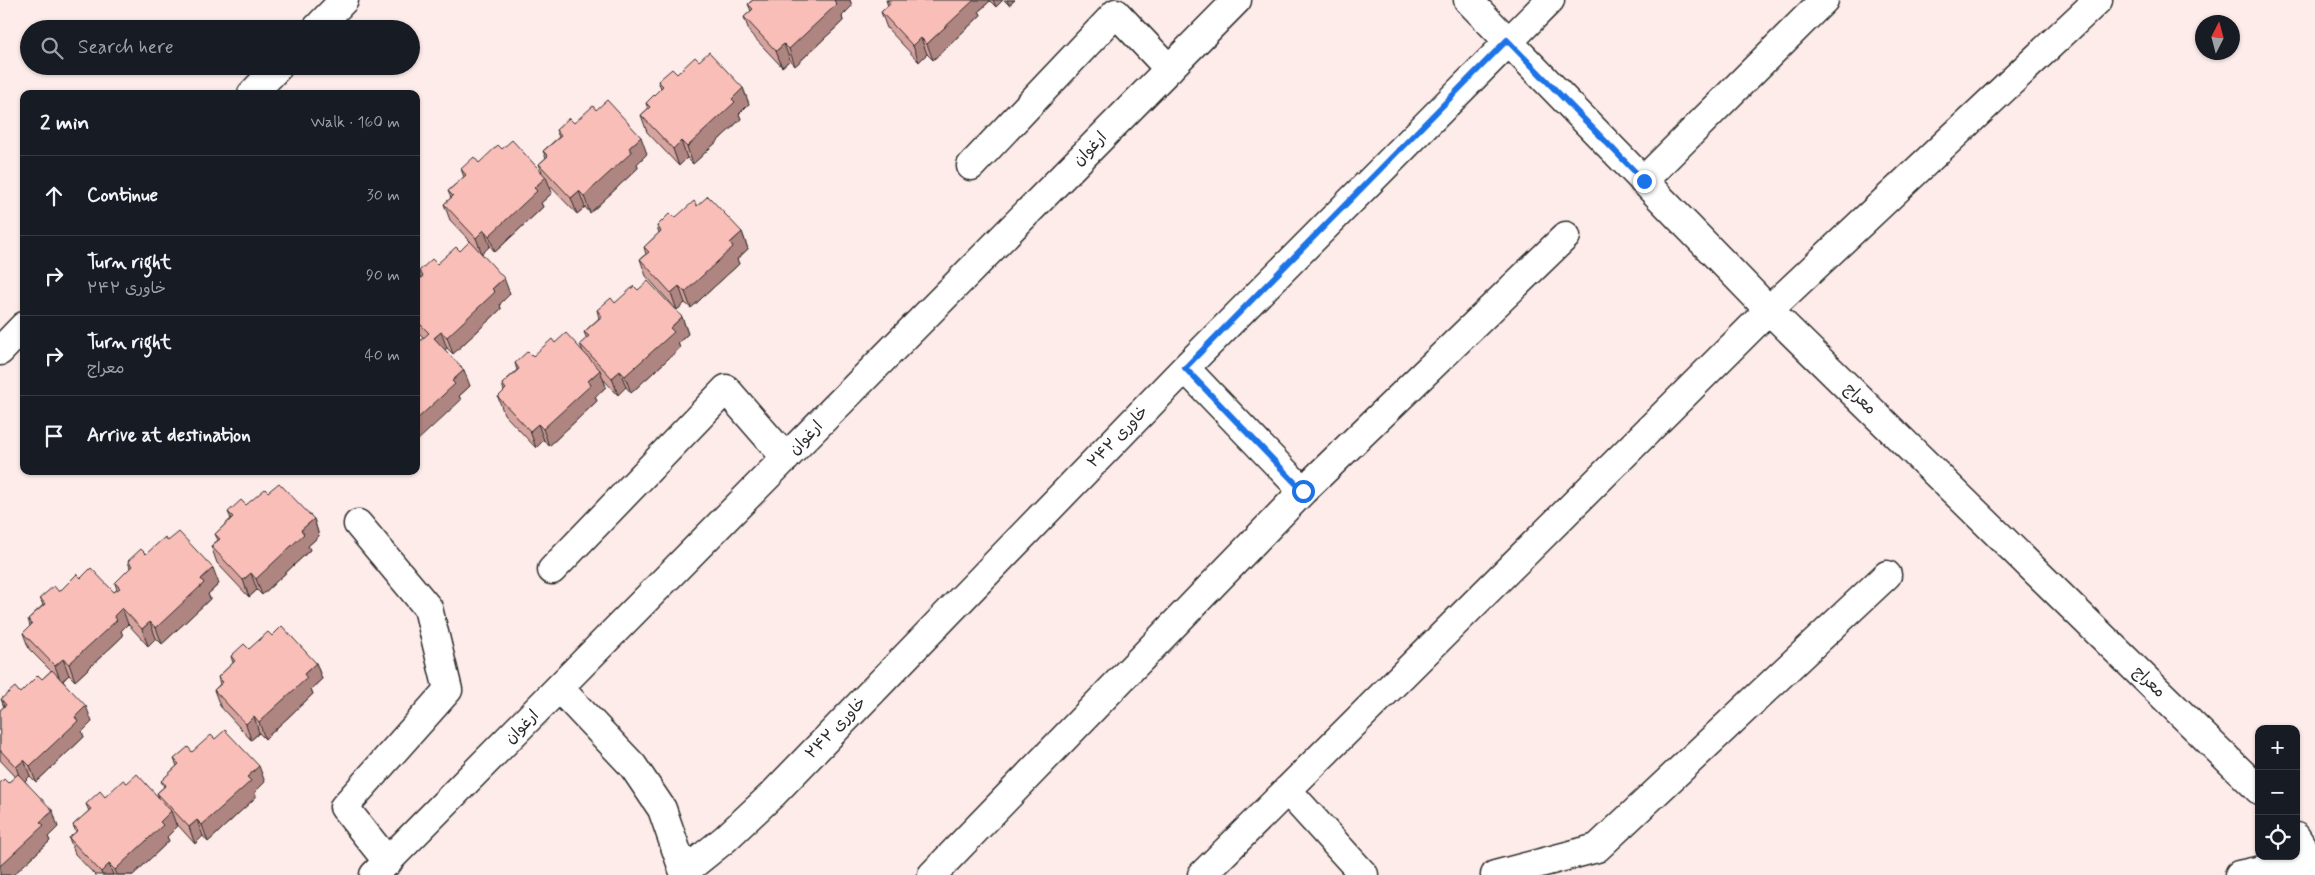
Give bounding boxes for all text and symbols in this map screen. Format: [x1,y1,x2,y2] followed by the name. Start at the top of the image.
[2195,15,2240,60] north arrow
[20,20,420,75] search box
[38,34,66,62] icon: search
[78,35,174,60] text: Search here
[40,109,89,137] text: 2 min
[310,112,400,133] text: Walk · 160 m
[1069,127,1111,171] street label: ارغوان
[1633,170,1656,193] route end
[40,182,68,210] icon: ahead
[87,183,158,208] text: Continue
[367,185,400,206] text: 30 m
[87,250,171,275] text: Turn right
[40,262,68,290] icon: right
[366,265,400,286] text: 90 m
[87,278,166,299] text: ۲۴۲ خاوری
[87,330,171,355] text: Turn right
[40,342,68,370] icon: right
[364,345,400,366] text: 40 m
[87,358,125,379] text: معراج
[1839,378,1881,420] street label: معراج
[1083,401,1153,473] street label: ۲۴۲ خاوری
[785,416,827,460] street label: ارغوان
[40,422,68,450] icon: arrive
[87,423,251,448] text: Arrive at destination
[1292,480,1315,503] route start
[2128,661,2170,703] street label: معراج
[801,692,871,764] street label: ۲۴۲ خاوری
[500,705,544,749] street label: ارغوان
[2255,725,2300,860] map controls
[2255,725,2300,770] button: +
[2255,770,2300,815] button: −
[2255,815,2300,860] button: locate

